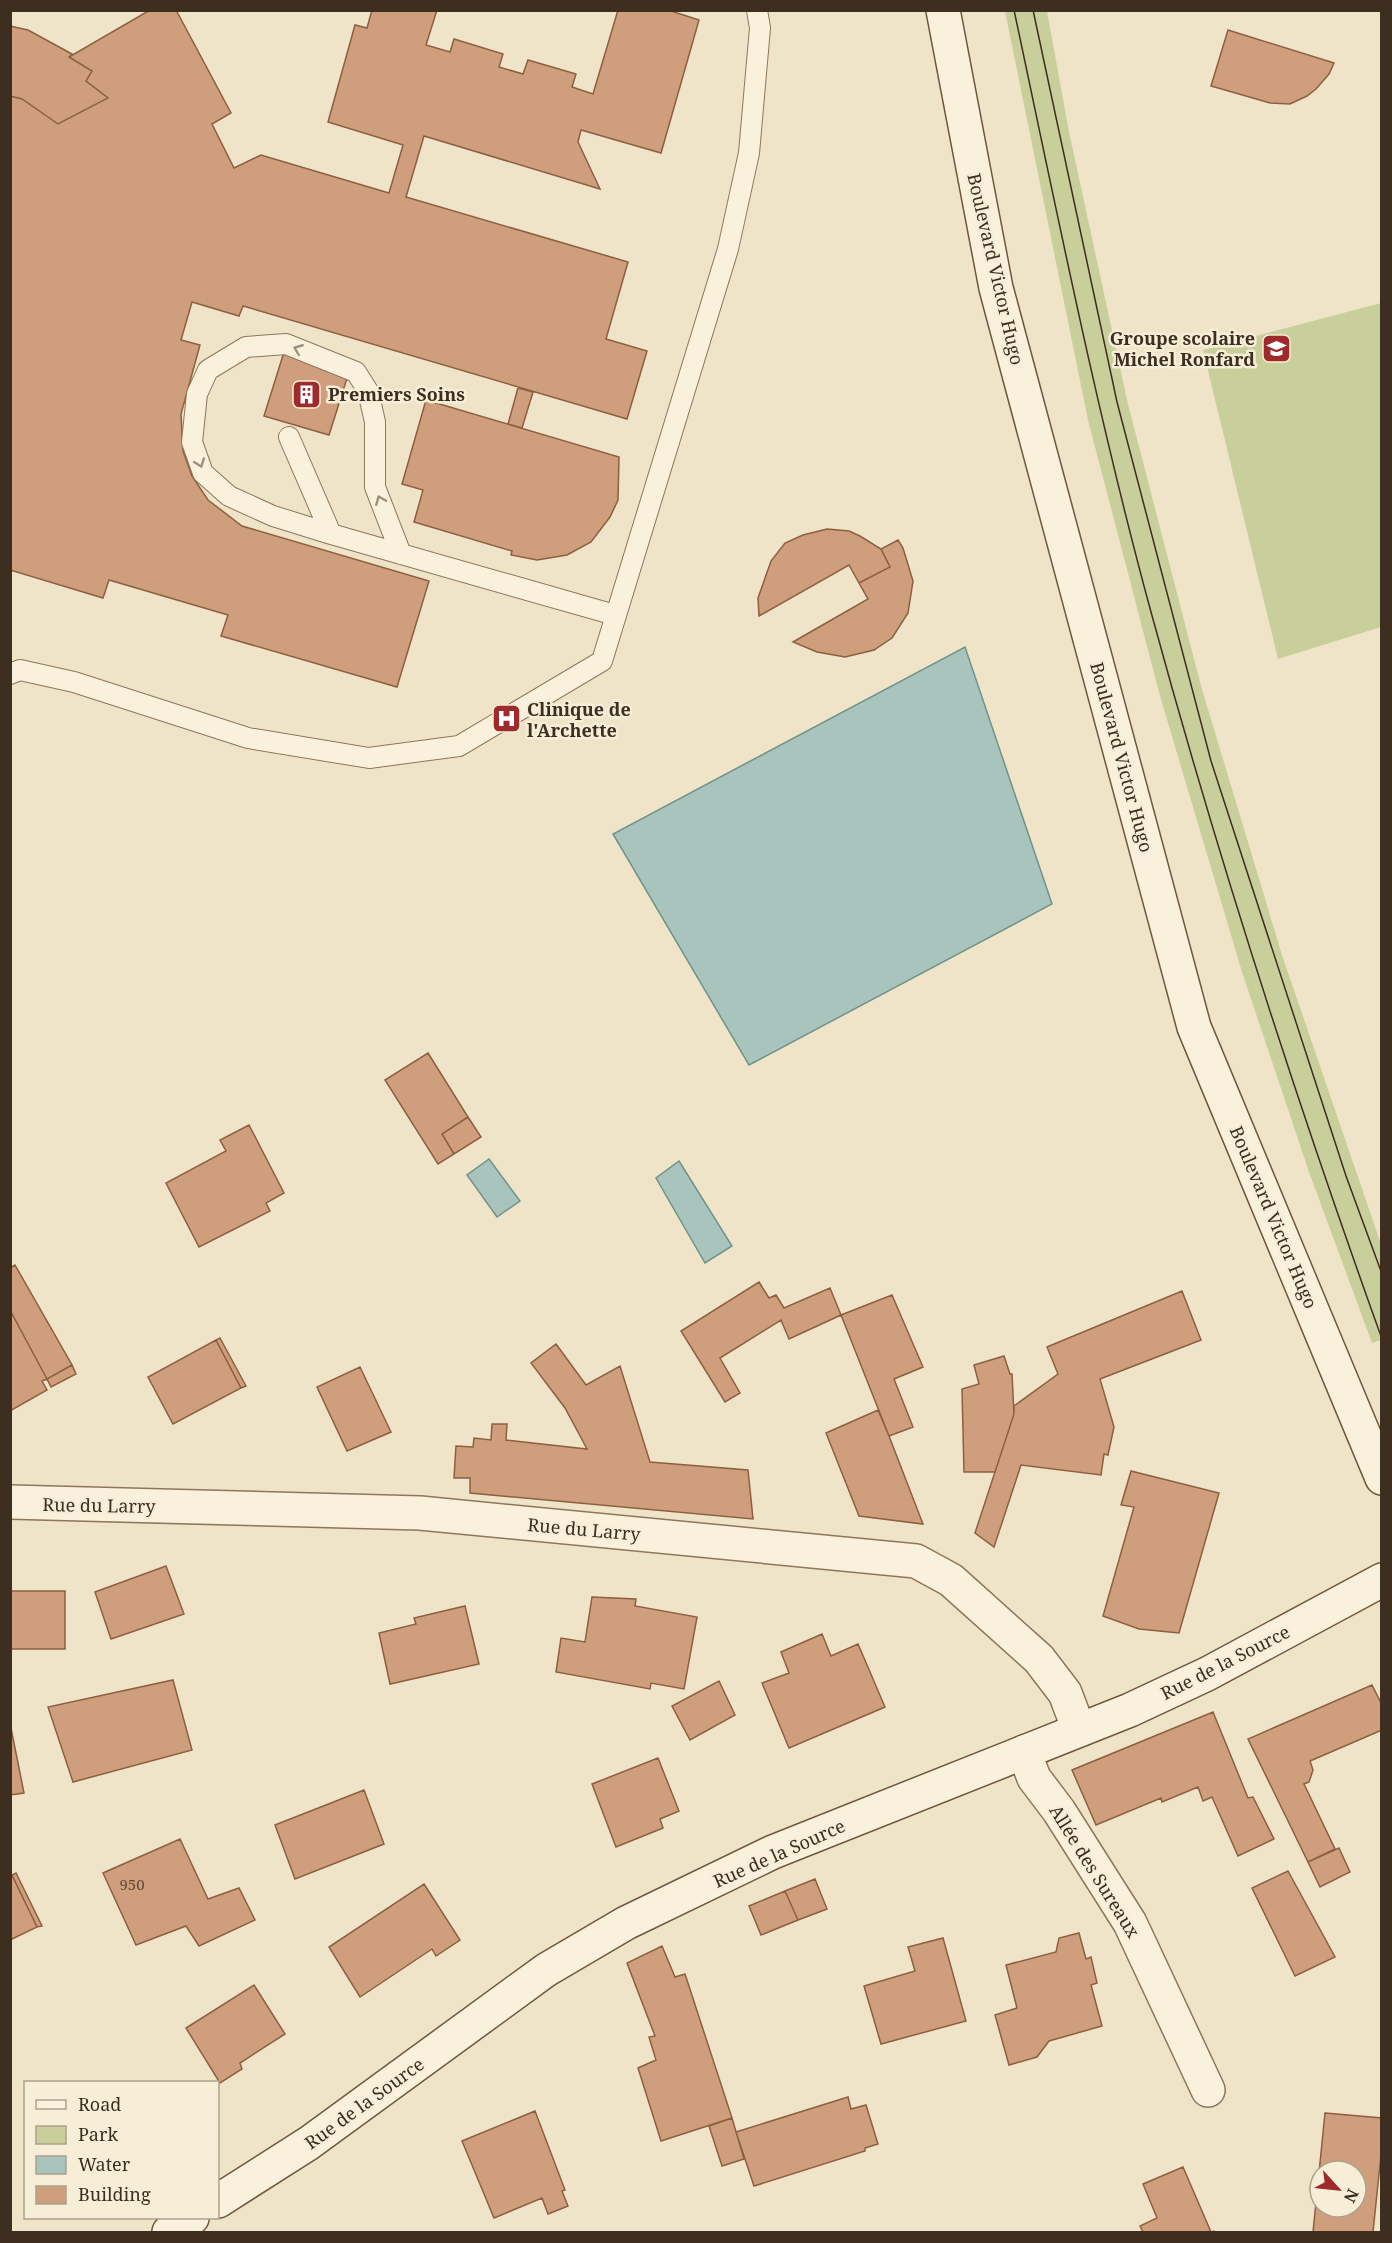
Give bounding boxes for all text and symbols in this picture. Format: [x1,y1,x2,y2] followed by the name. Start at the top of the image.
[962,171,1030,367] street label: Boulevard Victor Hugo
[1110,326,1255,371] place label: Groupe scolaire Michel Ronfard
[1260,332,1292,364] school or university icon: Groupe scolaire Michel Ronfard
[294,344,305,356] one-way arrow
[291,378,323,410] building icon: Premiers Soins
[328,382,465,406] place label: Premiers Soins
[192,457,205,468] one-way arrow
[375,495,387,506] one-way arrow
[1085,659,1159,855] street label: Boulevard Victor Hugo
[527,697,631,742] place label: Clinique de l'Archette
[490,703,522,735] hospital icon: Clinique de l'Archette
[1225,1122,1323,1312] street label: Boulevard Victor Hugo
[42,1492,157,1518] street label: Rue du Larry
[527,1512,642,1546] street label: Rue du Larry
[1156,1619,1294,1705] street label: Rue de la Source
[1044,1800,1146,1943] street label: Allée des Sureaux
[709,1813,849,1893] street label: Rue de la Source
[119,1874,145,1894] house number: 950
[300,2052,428,2154] street label: Rue de la Source
[24,2081,219,2219] legend
[78,2092,121,2116] text: Road
[78,2122,118,2146] text: Park
[78,2152,131,2176] text: Water
[1308,2159,1368,2219] north arrow
[78,2182,151,2206] text: Building
[1339,2185,1364,2207] text: N

